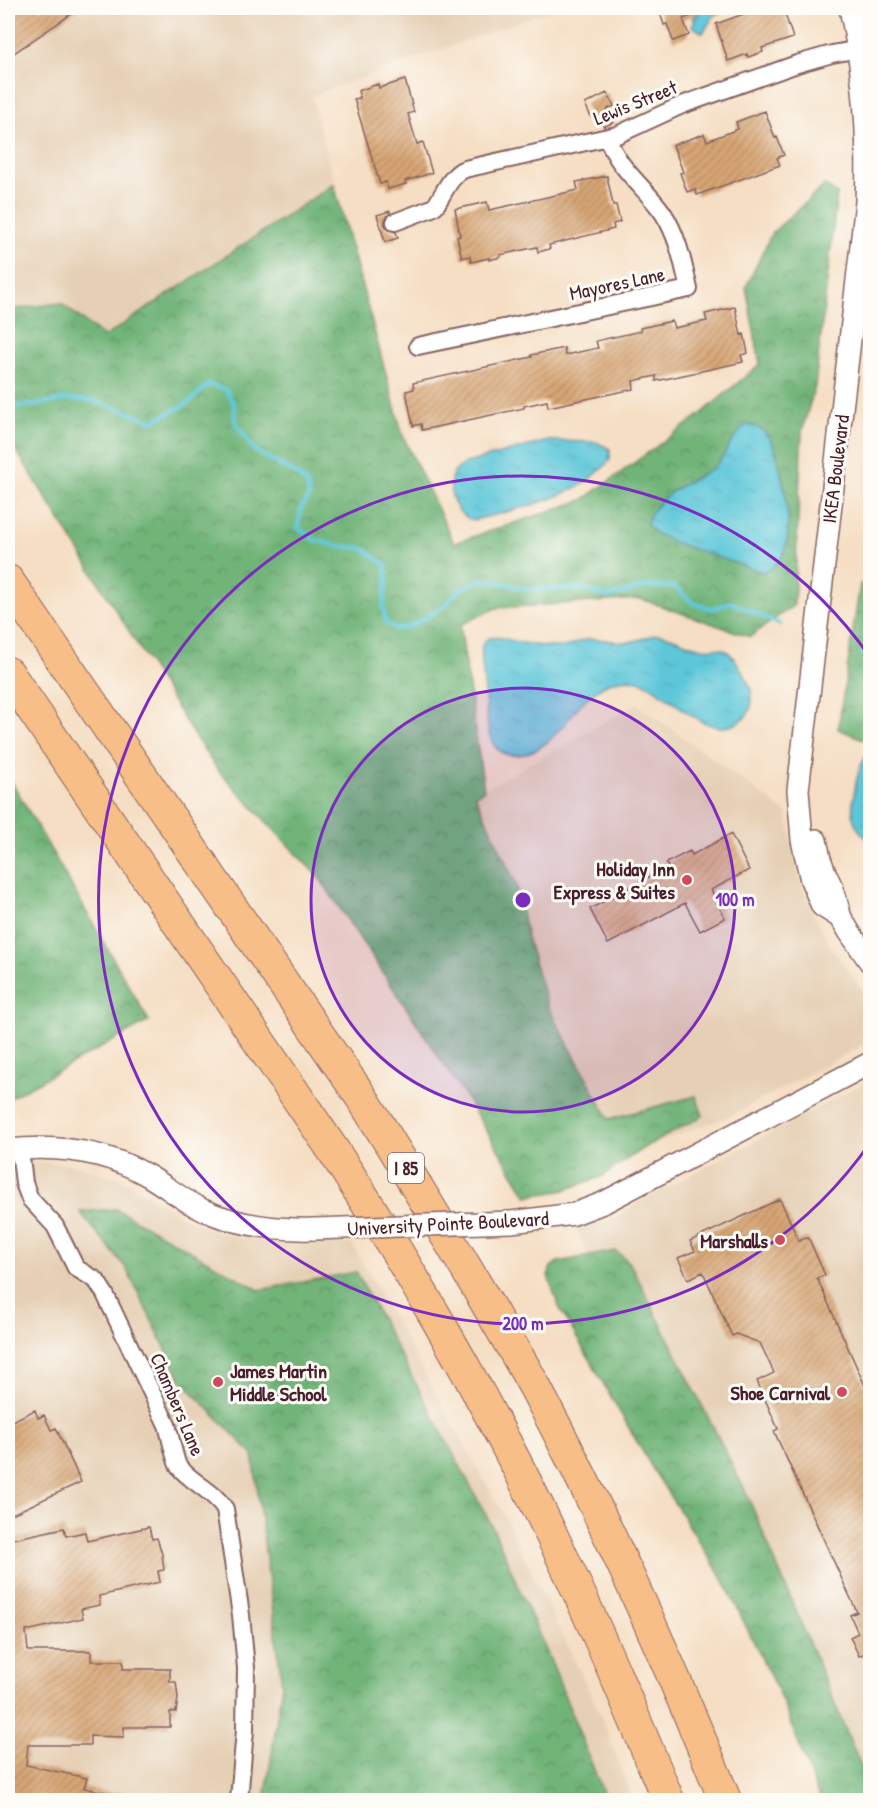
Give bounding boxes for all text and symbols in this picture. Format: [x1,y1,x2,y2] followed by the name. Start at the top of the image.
[589,73,682,131] street label: Lewis Street
[567,260,667,306] street label: Mayores Lane
[815,413,855,525] street label: IKEA Boulevard
[554,855,675,906] place label: Holiday Inn Express & Suites
[680,873,694,887] marker: Holiday Inn Express & Suites
[715,887,755,912] text: 100 m
[513,890,533,910] centre of rings
[388,1153,424,1183] road number: I 85
[347,1204,550,1242] street label: University Pointe Boulevard
[700,1227,768,1254] place label: Marshalls
[773,1233,787,1247] marker: Marshalls
[503,1311,543,1336] text: 200 m
[144,1348,212,1460] street label: Chambers Lane
[230,1357,327,1407] place label: James Martin Middle School
[211,1375,225,1389] marker: James Martin Middle School
[731,1379,831,1406] place label: Shoe Carnival
[835,1385,849,1399] marker: Shoe Carnival

